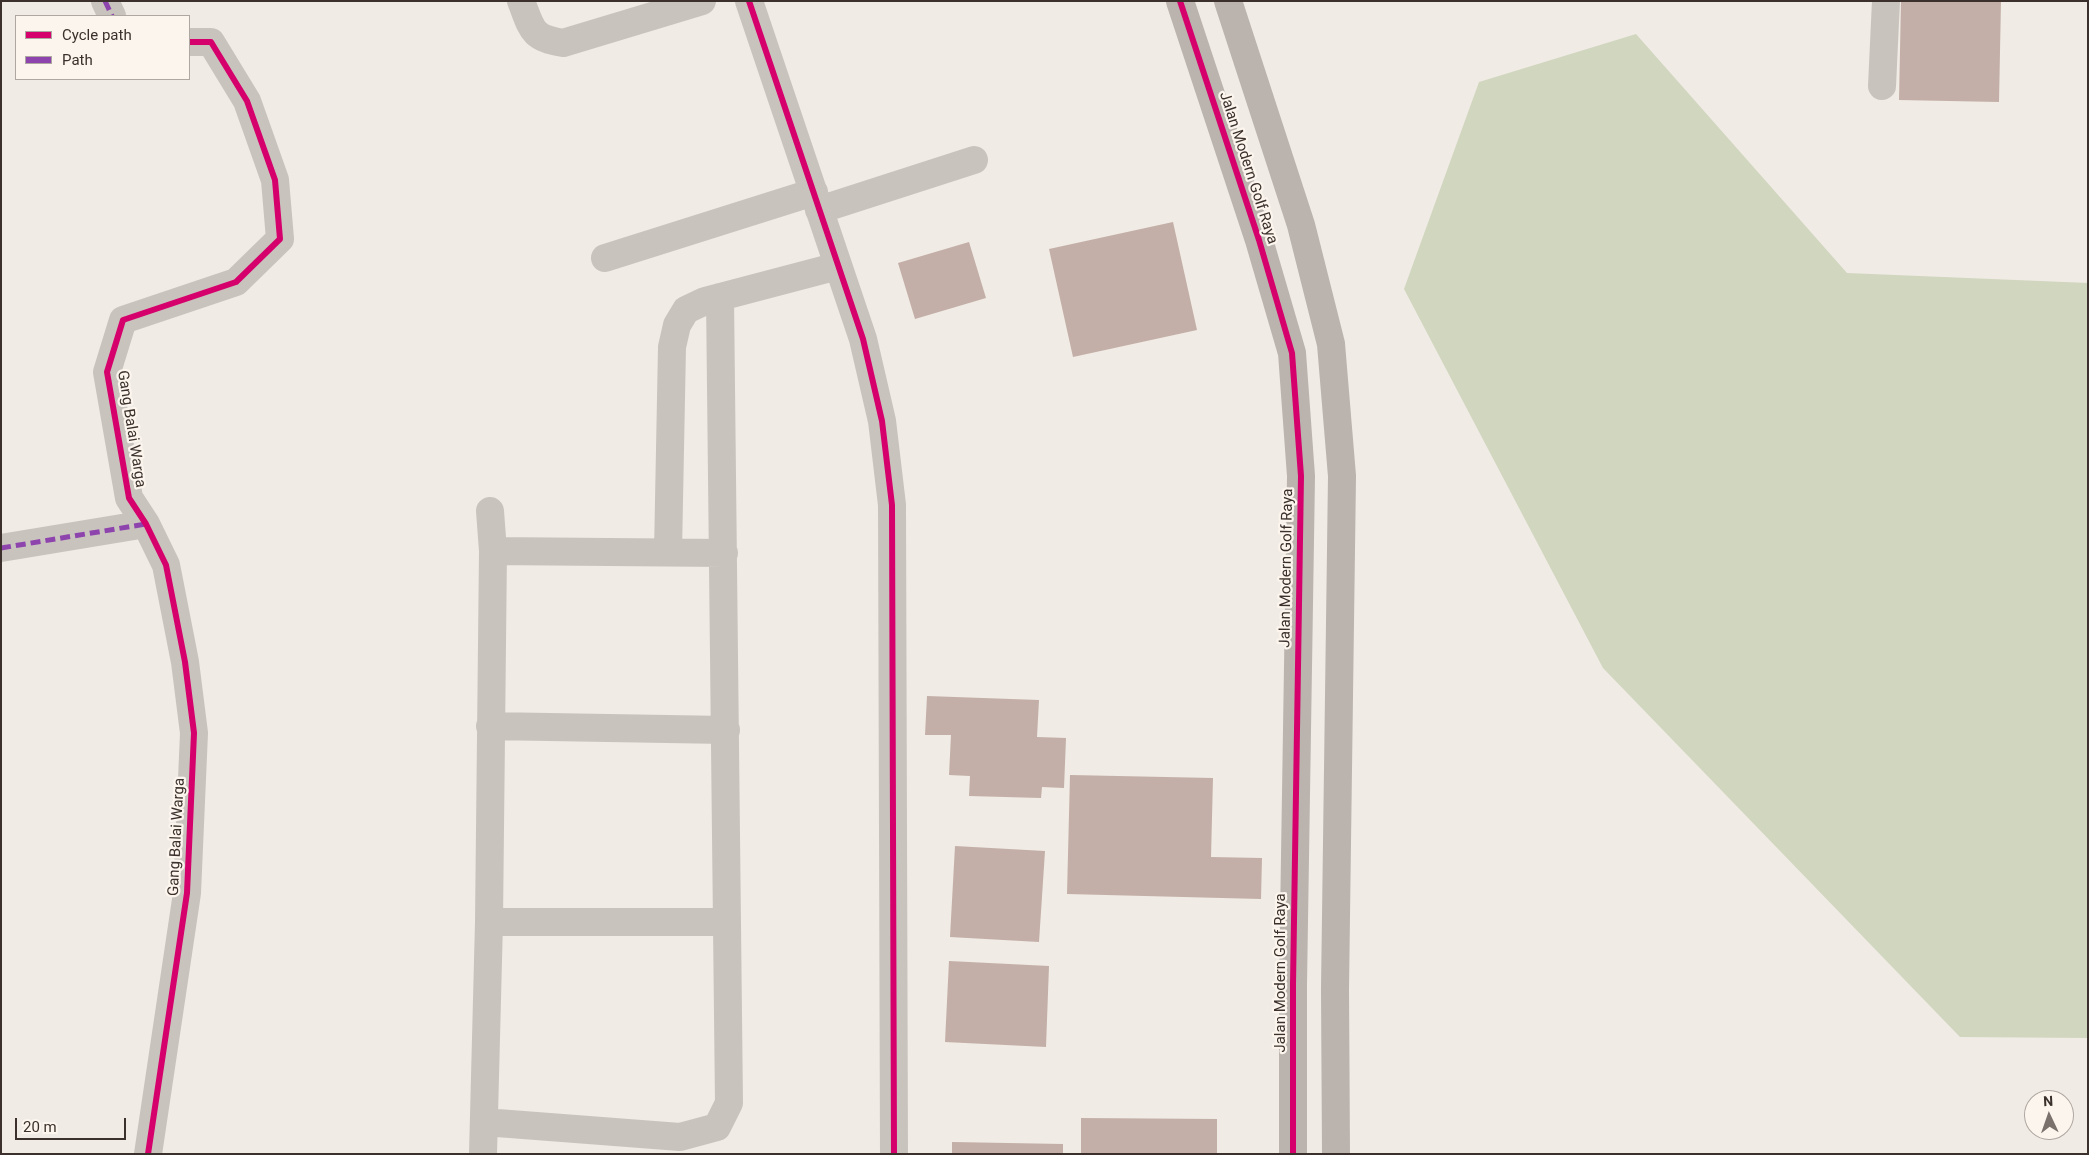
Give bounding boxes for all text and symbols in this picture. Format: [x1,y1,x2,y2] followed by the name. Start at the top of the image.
[15,15,190,80] legend
[62,26,132,44] text: Cycle path
[62,51,93,69] text: Path
[1215,90,1281,246] street label: Jalan Modern Golf Raya
[113,369,149,489] street label: Gang Balai Warga
[1277,488,1297,648] street label: Jalan Modern Golf Raya
[165,777,189,897] street label: Gang Balai Warga
[1272,893,1290,1053] street label: Jalan Modern Golf Raya
[2024,1090,2074,1140] north arrow
[2043,1093,2054,1109] text: N
[18,1108,129,1140] scale bar
[23,1118,57,1136] text: 20 m

